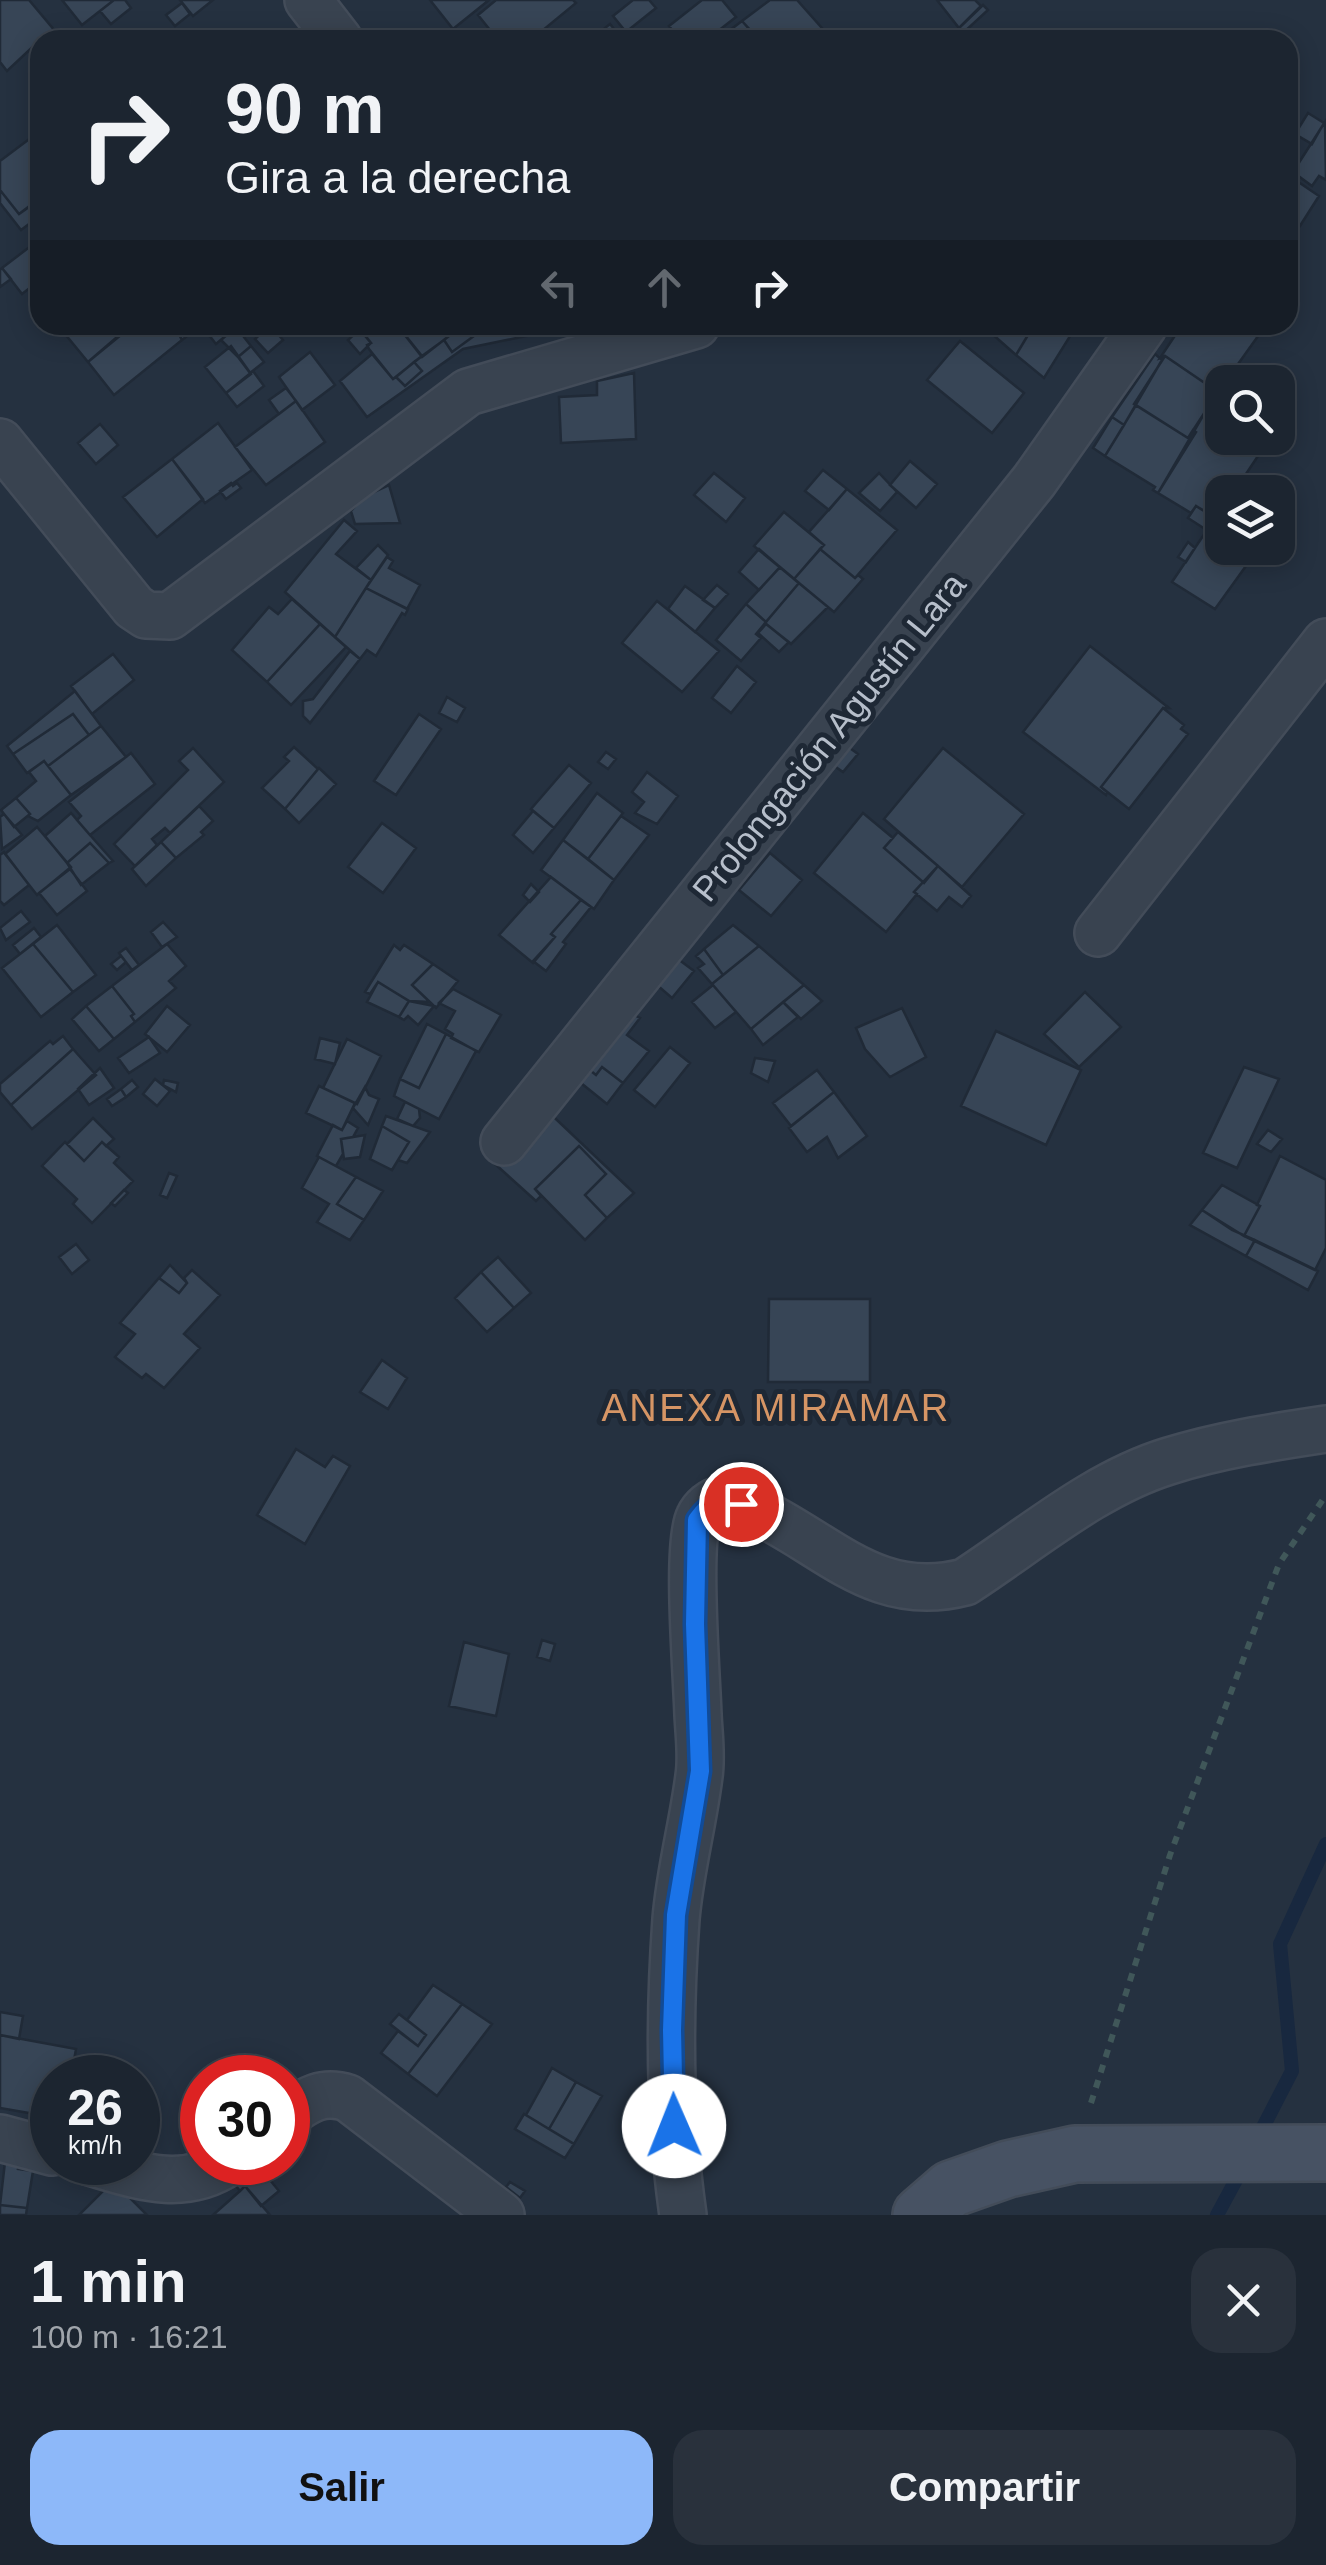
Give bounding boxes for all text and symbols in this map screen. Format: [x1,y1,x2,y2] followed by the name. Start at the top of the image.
[60,70,190,200] icon: right
[225,70,385,148] text: 90 m
[225,152,570,203] text: Gira a la derecha
[532,260,587,315] icon: left
[637,260,692,315] icon: ahead
[742,260,797,315] icon: right
[1205,365,1295,565] map controls
[1205,365,1295,455] button: search
[1205,475,1295,565] button: layers
[684,564,973,908] street label: Prolongación Agustín Lara
[601,1387,951,1429] district label: ANEXA MIRAMAR
[699,1462,784,1547] pin
[714,1477,769,1532] icon: arrive
[180,2055,310,2185] speed limit sign: 30
[622,2074,726,2178] position arrow
[67,2080,123,2136] text: 26
[68,2131,122,2159] text: km/h
[30,2248,187,2315] text: 1 min
[1191,2248,1296,2353] button: close
[30,2319,227,2355] text: 100 m · 16:21
[30,2430,653,2545] button: Salir
[673,2430,1296,2545] button: Compartir

